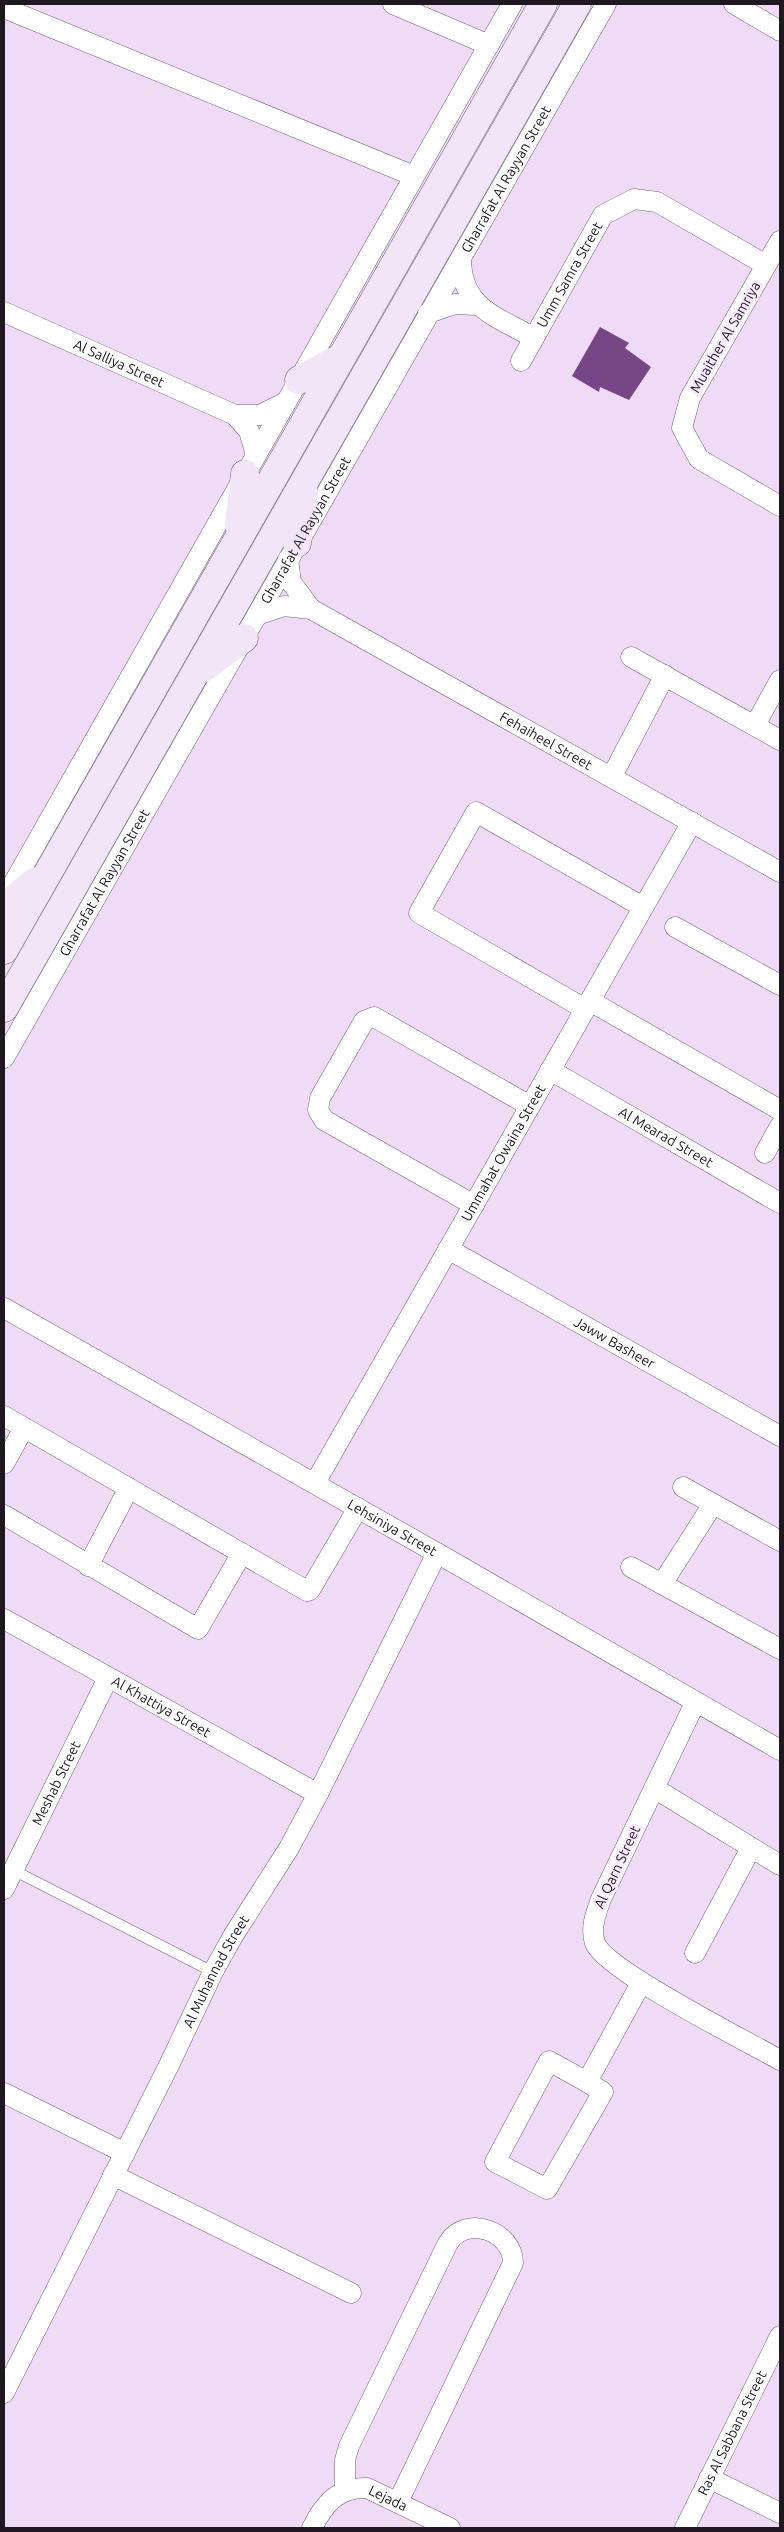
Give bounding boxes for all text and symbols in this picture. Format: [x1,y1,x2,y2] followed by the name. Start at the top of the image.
[458,102,554,256] street label: Gharrafat Al Rayyan Street
[533,219,606,330] street label: Umm Samra Street
[687,279,763,395] street label: Muaither Al Samriya
[71,336,167,391] street label: Al Salliya Street
[257,453,354,606] street label: Gharrafat Al Rayyan Street
[497,709,595,773] street label: Fehaiheel Street
[56,806,153,959] street label: Gharrafat Al Rayyan Street
[458,1081,549,1224] street label: Ummahat Owaina Street
[616,1104,716,1171] street label: Al Mearad Street
[571,1314,658,1372] street label: Jaww Basheer
[345,1496,440,1559] street label: Lehsiniya Street
[109,1673,214,1741] street label: Al Khattiya Street
[29,1738,84,1828] street label: Meshab Street
[591,1823,643,1911] street label: Al Qarn Street
[180,1912,253,2030] street label: Al Muhannad Street
[694,2368,770,2498] street label: Ras Al Sabbana Street
[366,2482,410,2514] street label: Lejada

